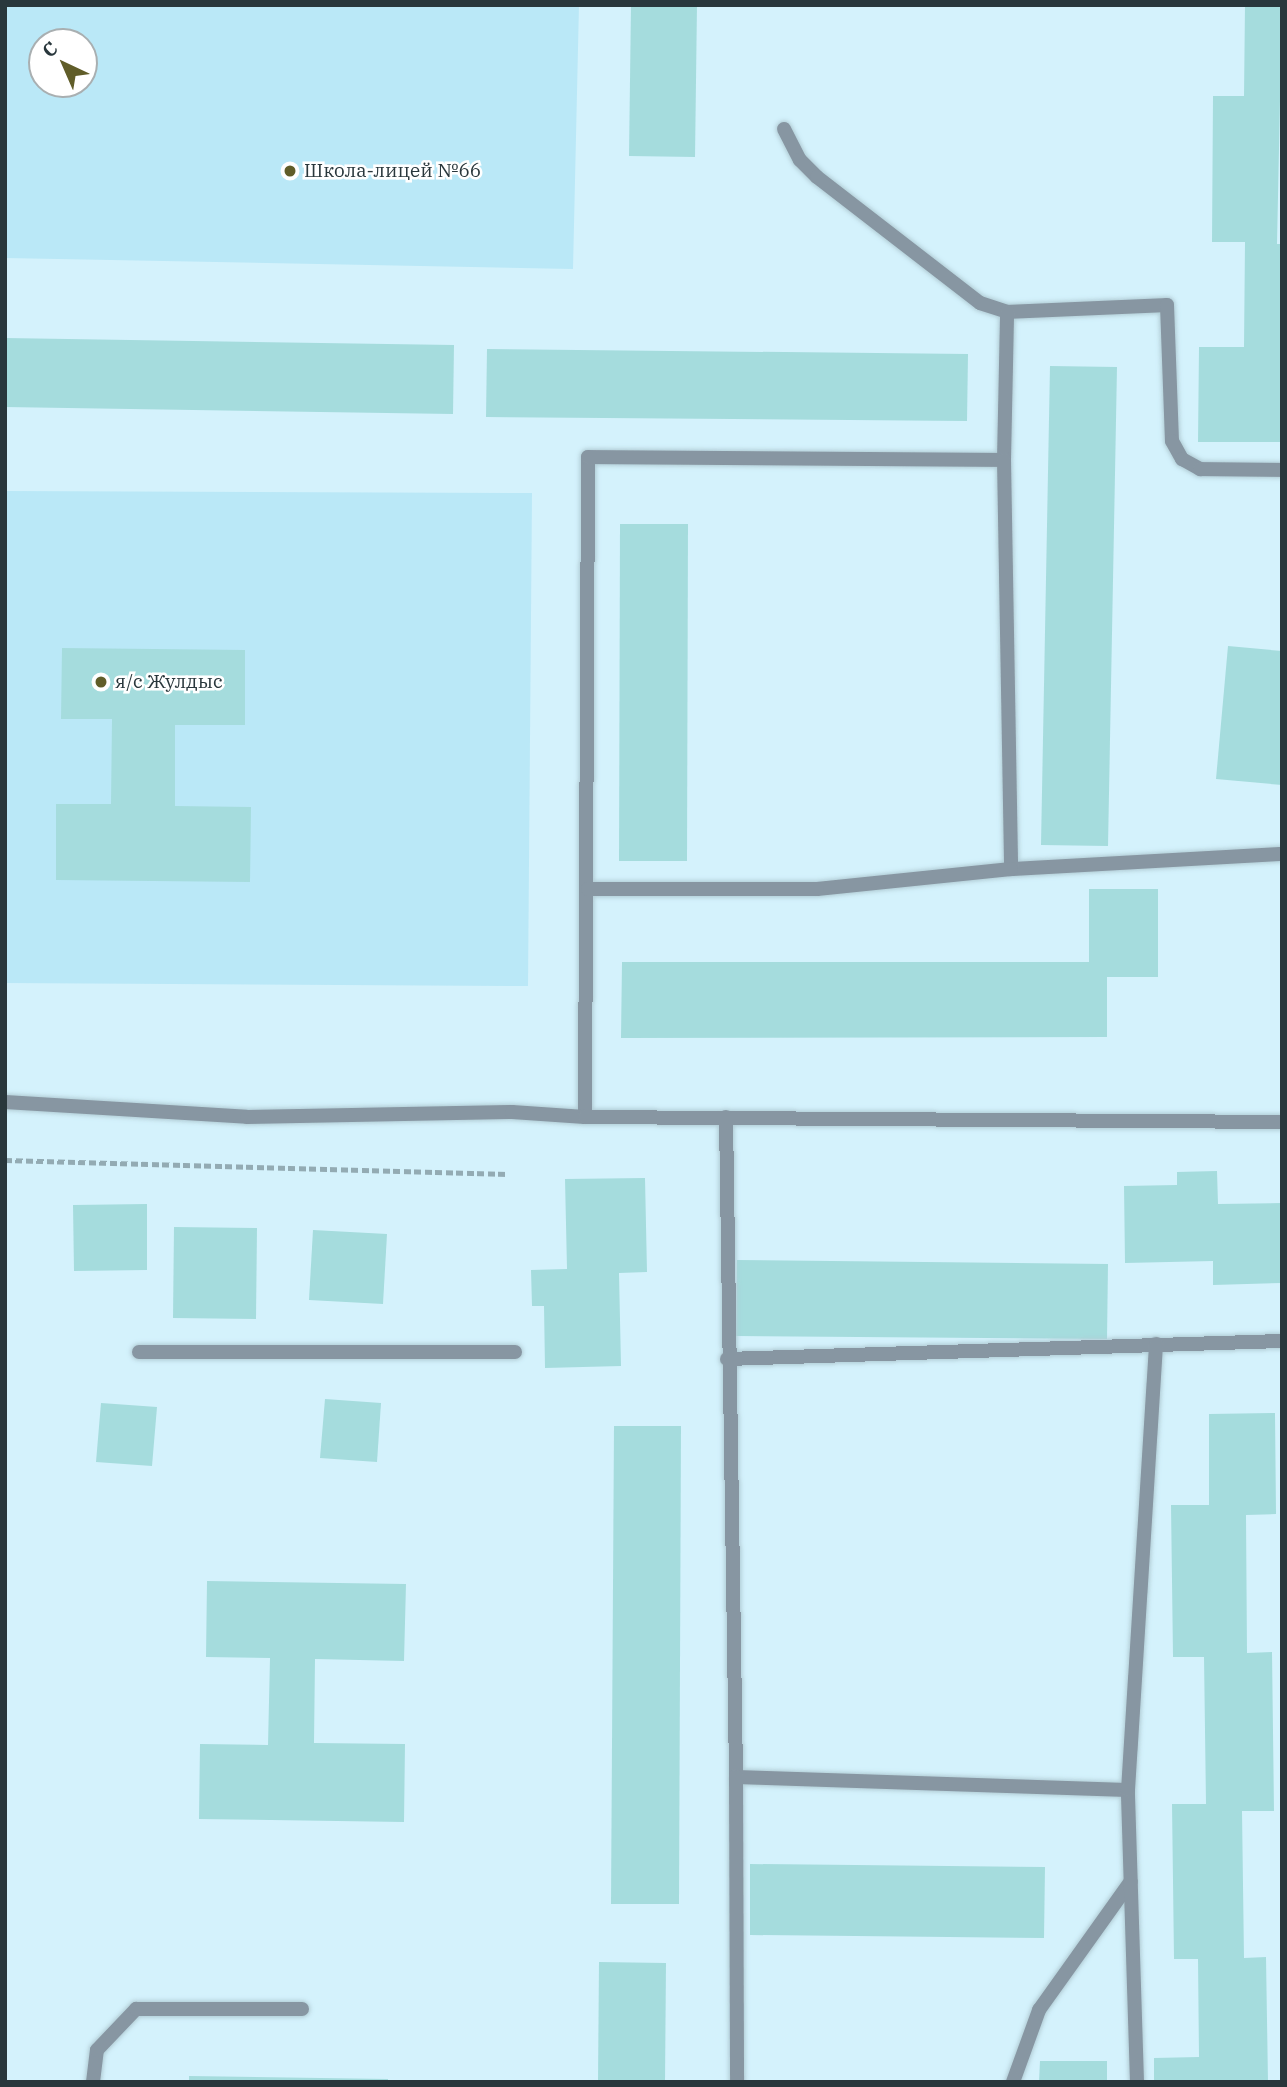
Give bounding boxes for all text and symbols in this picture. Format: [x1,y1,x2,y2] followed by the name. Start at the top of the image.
[28,28,98,98] north arrow
[37,36,63,62] text: С
[304,160,481,182] place label: Школа-лицей №66
[282,163,298,179] marker: Школа-лицей №66
[115,671,223,693] place label: я/c Жулдыс
[93,674,109,690] marker: я/c Жулдыс

